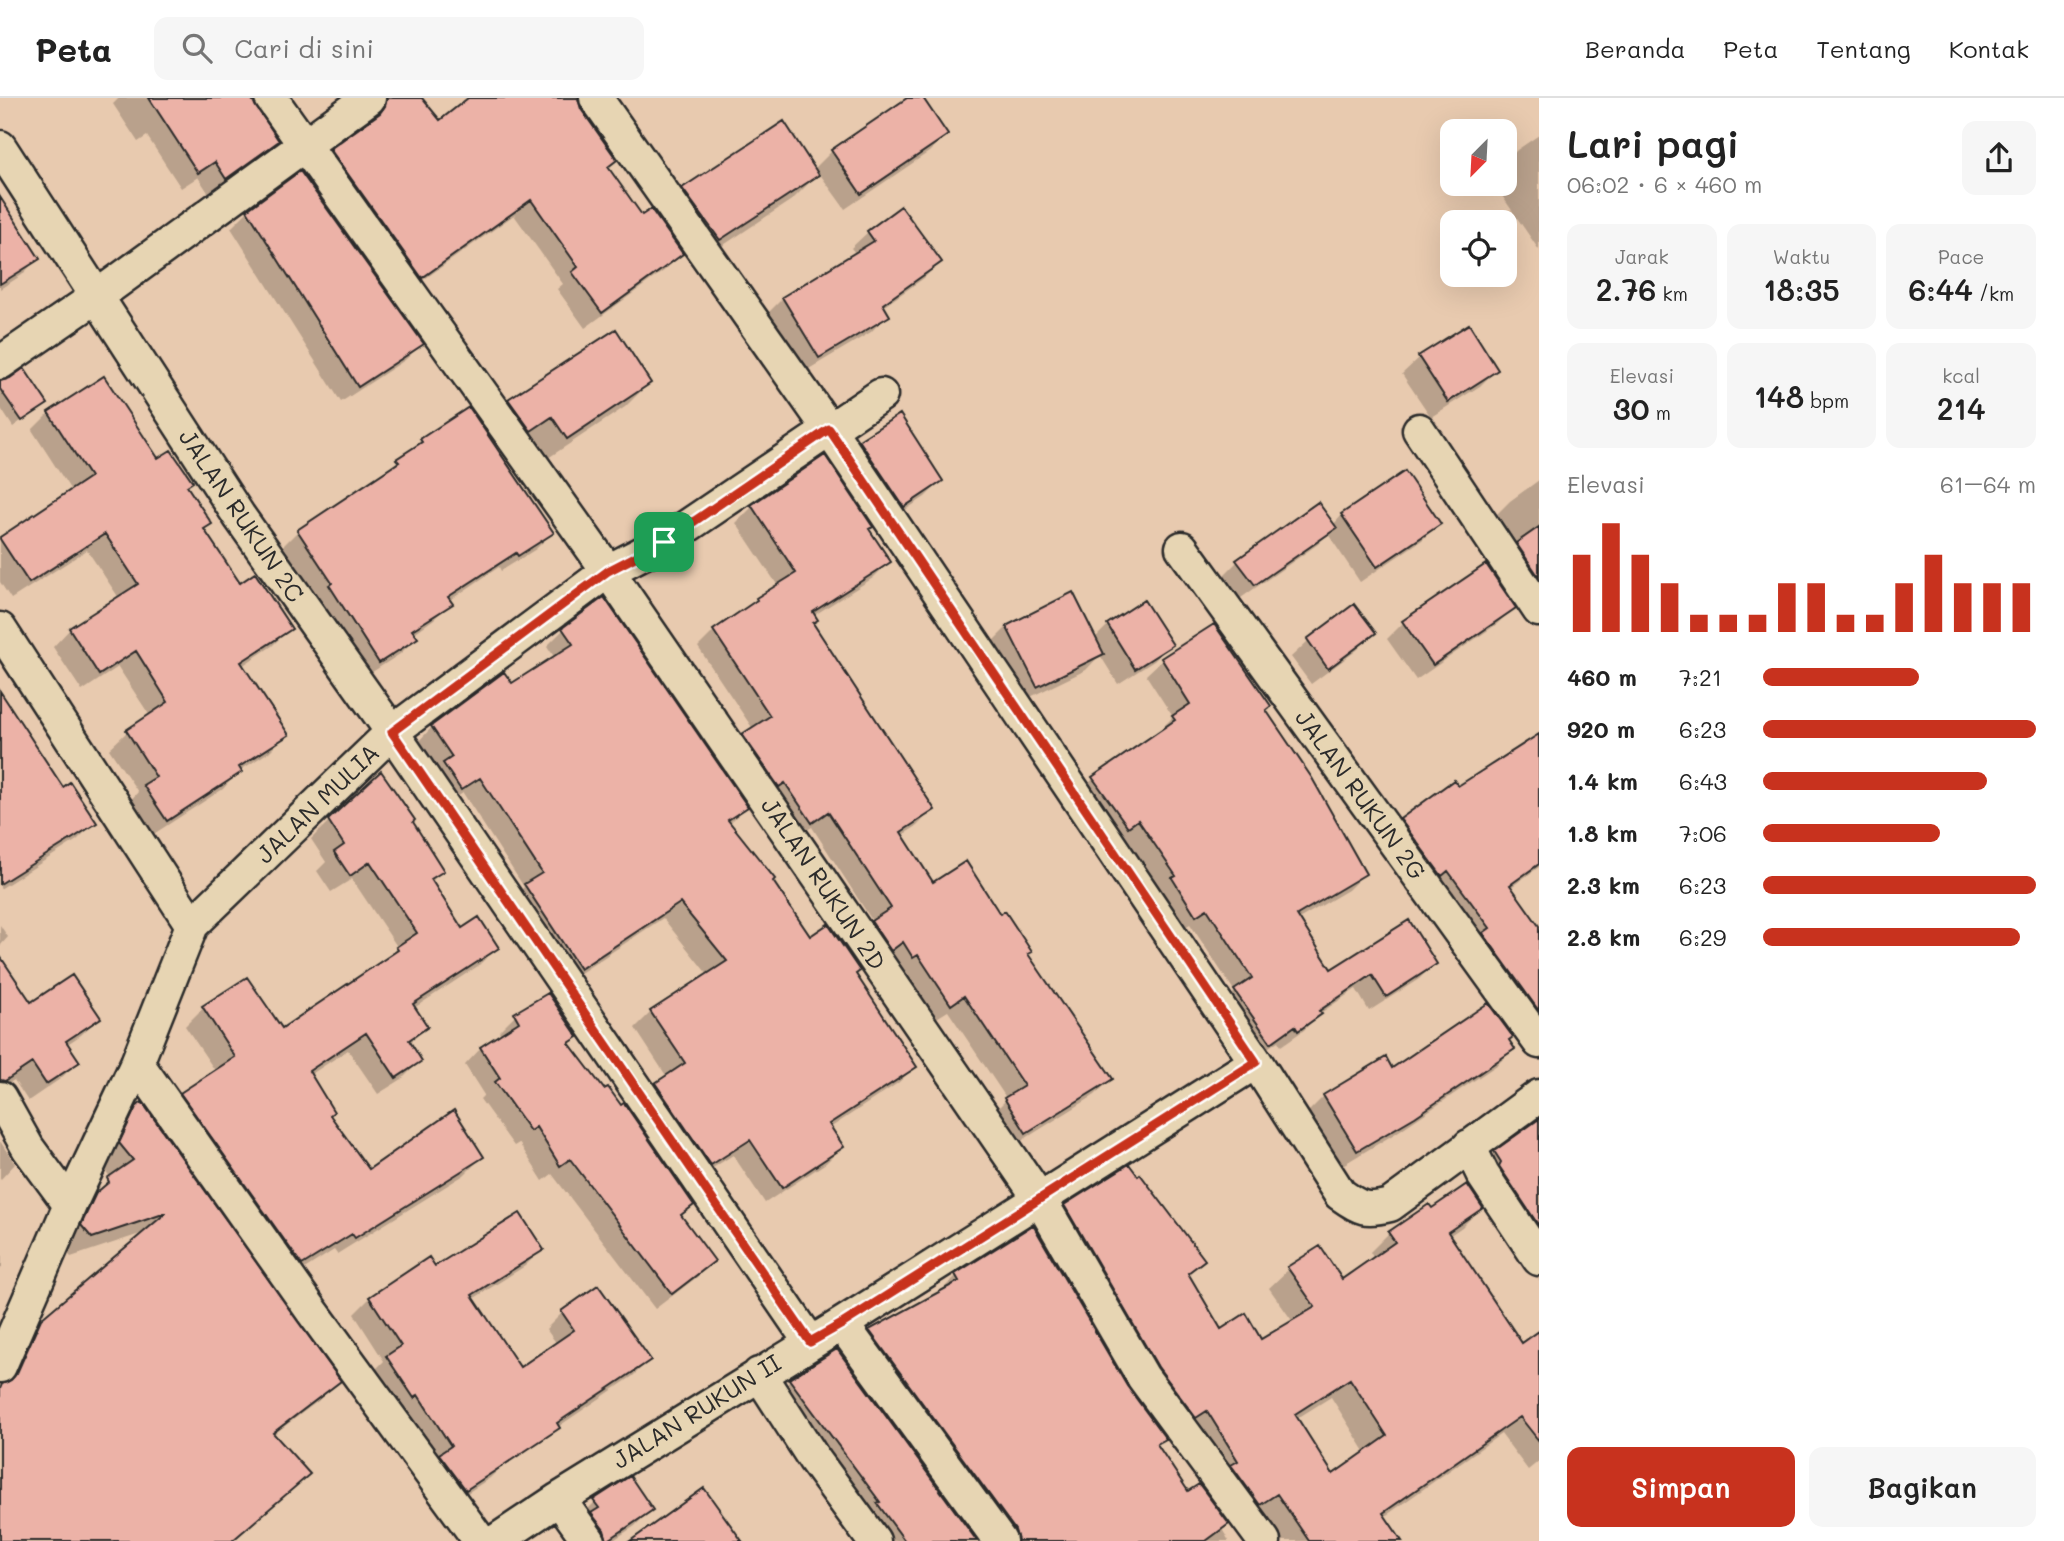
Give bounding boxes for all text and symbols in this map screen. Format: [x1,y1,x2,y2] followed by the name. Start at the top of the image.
[154,17,644,80] search box
[35,27,112,70] text: Peta
[178,29,216,67] icon: search
[234,31,374,65] text: Cari di sini
[1585,33,1685,64] text: Beranda
[1723,33,1778,64] text: Peta
[1816,33,1911,64] text: Tentang
[1949,33,2029,64] text: Kontak
[1567,118,1739,168] text: Lari pagi
[1440,119,1517,196] north arrow
[1440,119,1517,287] map controls
[1962,121,2036,195] button: share
[1567,169,1762,199] text: 06:02 · 6 × 460 m
[1440,210,1517,287] button: locate
[1615,244,1669,269] text: Jarak
[1773,244,1830,269] text: Waktu
[1938,244,1984,269] text: Pace
[1596,269,1657,309] text: 2.76
[1763,269,1840,309] text: 18:35
[1908,269,1973,309] text: 6:44
[1657,281,1688,306] text: km
[1973,281,2014,306] text: /km
[1610,363,1674,388] text: Elevasi
[1942,363,1980,388] text: kcal
[1754,376,1804,416] text: 148
[1613,388,1650,428] text: 30
[1804,388,1849,413] text: bpm
[1937,388,1985,428] text: 214
[1650,400,1671,425] text: m
[173,423,312,608] street label: JALAN RUKUN 2C
[1567,469,1645,499] text: Elevasi
[1940,469,2036,499] text: 61–64 m
[634,512,694,572] pin
[645,523,683,561] icon: arrive
[1567,662,1637,692] text: 460 m
[1679,662,1722,692] text: 7:21
[1289,703,1433,885] street label: JALAN RUKUN 2G
[1567,714,1635,744] text: 920 m
[1679,714,1726,744] text: 6:23
[249,736,385,869] street label: JALAN MULIA
[1567,766,1638,796] text: 1.4 km
[1679,766,1727,796] text: 6:43
[755,791,893,975] street label: JALAN RUKUN 2D
[1567,818,1637,848] text: 1.8 km
[1679,818,1727,848] text: 7:06
[1567,870,1640,900] text: 2.3 km
[1679,870,1726,900] text: 6:23
[1567,922,1640,952] text: 2.8 km
[1679,922,1726,952] text: 6:29
[606,1346,786,1475] street label: JALAN RUKUN II
[1567,1447,1795,1527] button: Simpan
[1809,1447,2036,1527] button: Bagikan

